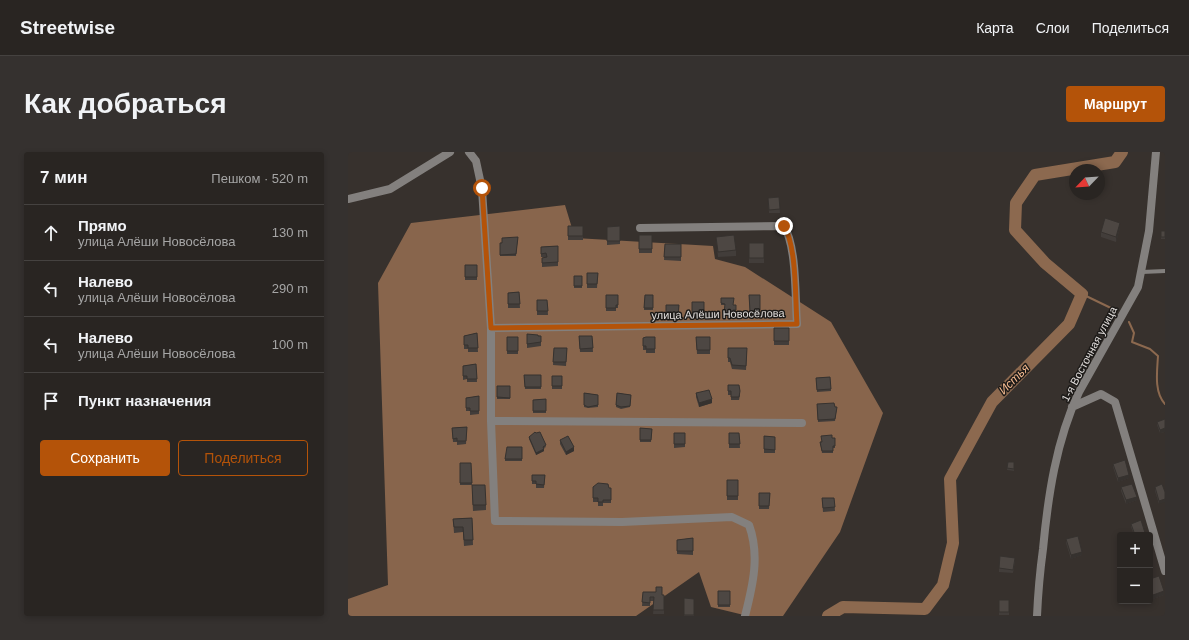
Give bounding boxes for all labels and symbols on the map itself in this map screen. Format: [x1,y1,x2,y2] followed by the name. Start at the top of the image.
[1069,164,1105,200] north arrow
[473,179,491,197] route start
[775,217,793,235] route end
[1059,304,1120,403] street label: 1-я Восточная улица
[651,307,786,321] street label: улица Алёши Новосёлова
[996,360,1033,397] water label: Истья

